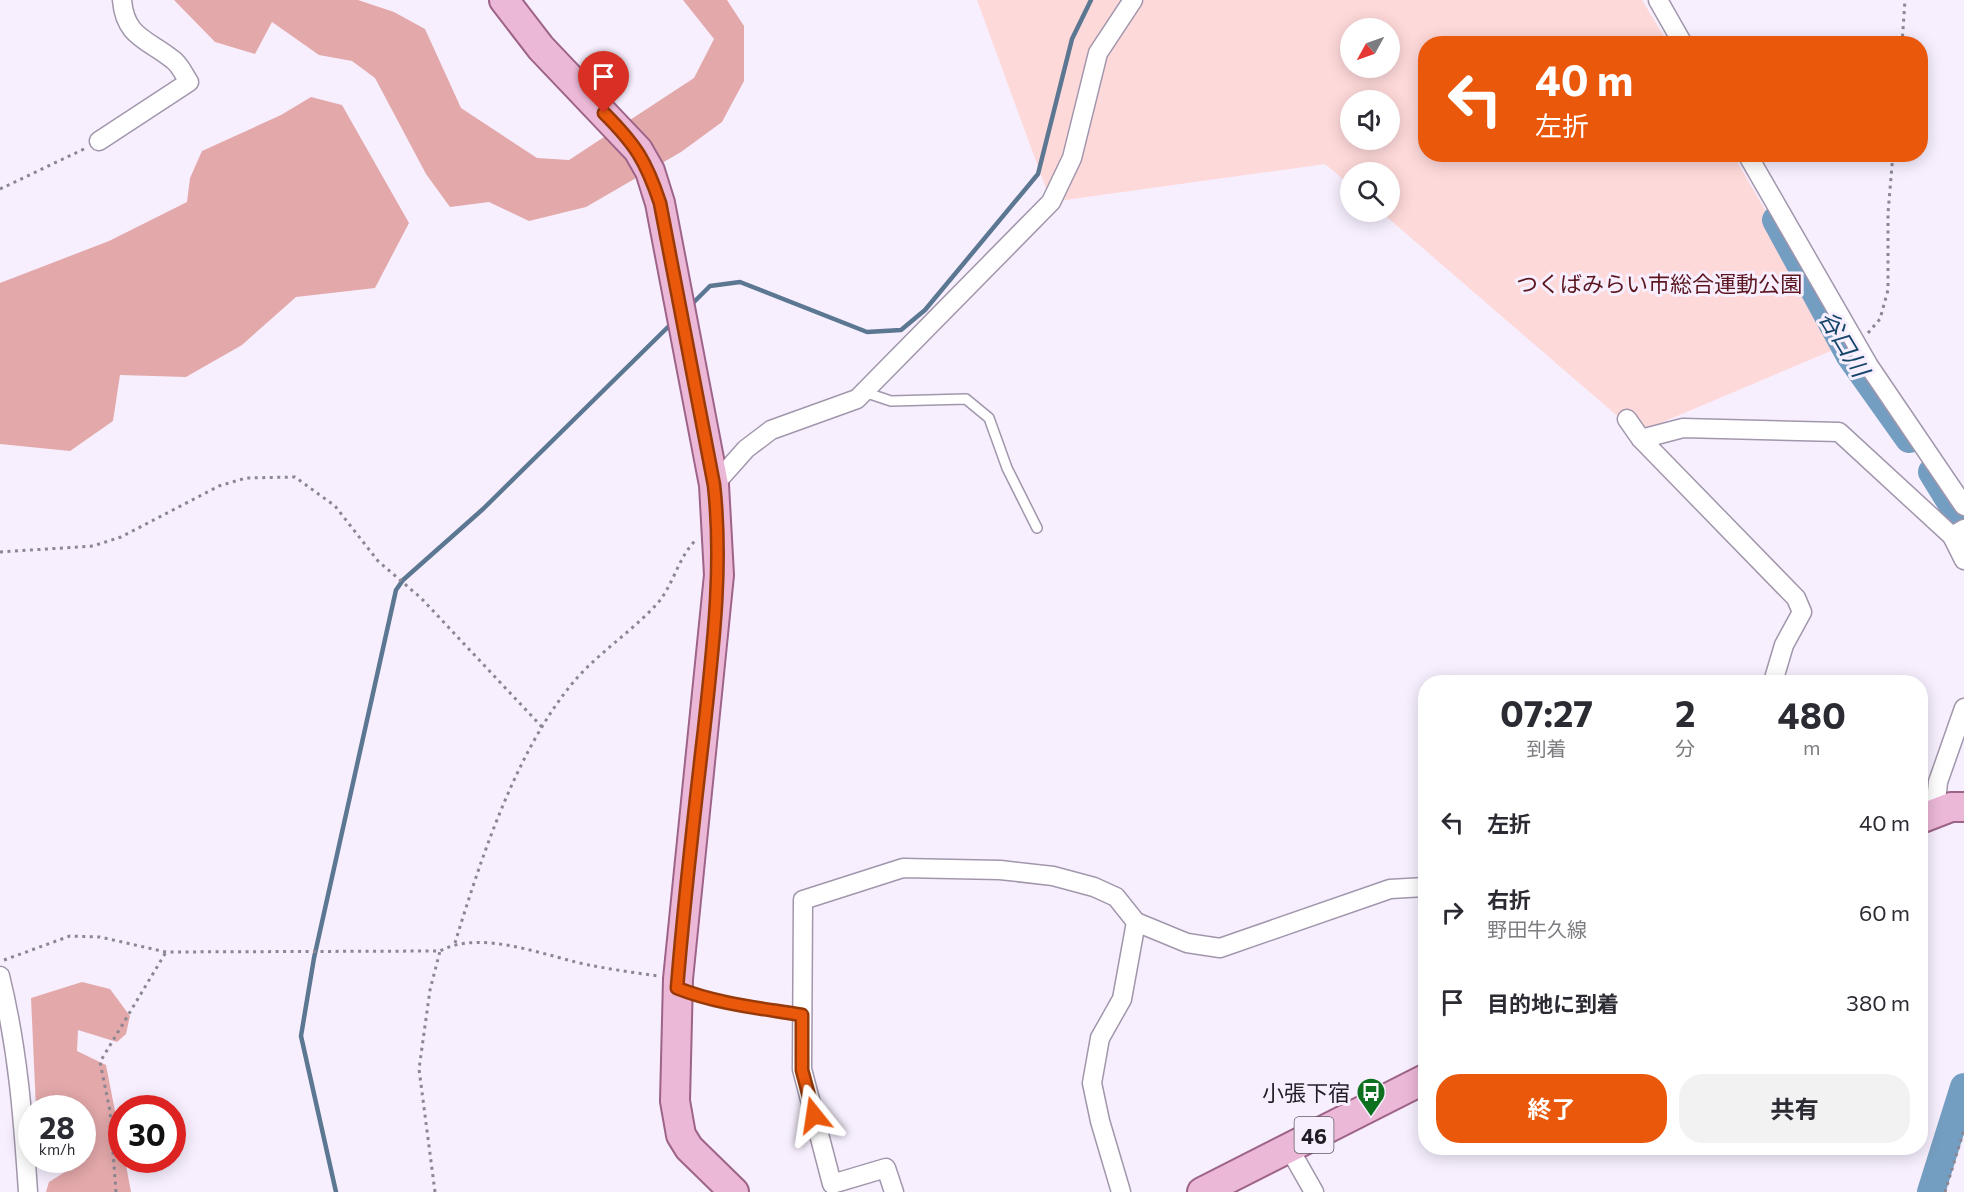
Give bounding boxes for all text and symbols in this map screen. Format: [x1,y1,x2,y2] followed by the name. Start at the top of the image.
[1340,18,1400,78] north arrow
[1340,18,1400,222] map controls
[578,51,629,113] pin
[1535,53,1633,105] text: 40 m
[587,60,620,93] icon: arrive
[1436,60,1514,138] icon: left
[1340,90,1400,150] button: sound
[1535,109,1589,142] text: 左折
[1340,162,1400,222] button: search
[1516,270,1802,297] park label: つくばみらい市総合運動公園
[1814,305,1878,384] water label: 谷口川
[1500,690,1593,734] text: 07:27
[1675,690,1696,734] text: 2
[1778,692,1846,736] text: 480
[1803,735,1820,759] text: m
[1527,736,1567,760] text: 到着
[1675,736,1695,760] text: 分
[1436,806,1469,839] icon: left
[1859,809,1910,836] text: 40 m
[1487,810,1531,837] text: 左折
[1487,886,1531,913] text: 右折
[1436,896,1469,929] icon: right
[1859,899,1910,926] text: 60 m
[1487,917,1587,941] text: 野田牛久線
[1436,986,1469,1019] icon: arrive
[1846,989,1910,1016] text: 380 m
[1487,990,1619,1017] text: 目的地に到着
[1436,1074,1667,1143] button: 終了
[1679,1074,1910,1143] button: 共有
[1355,1076,1387,1118] bus stop icon: 小張下宿
[1262,1079,1350,1106] place label: 小張下宿
[782,1083,846,1147] position arrow
[108,1095,186,1173] speed limit sign: 30
[39,1108,75,1145] text: 28
[1294,1117,1334,1153] road number: 46
[39,1140,75,1158] text: km/h

